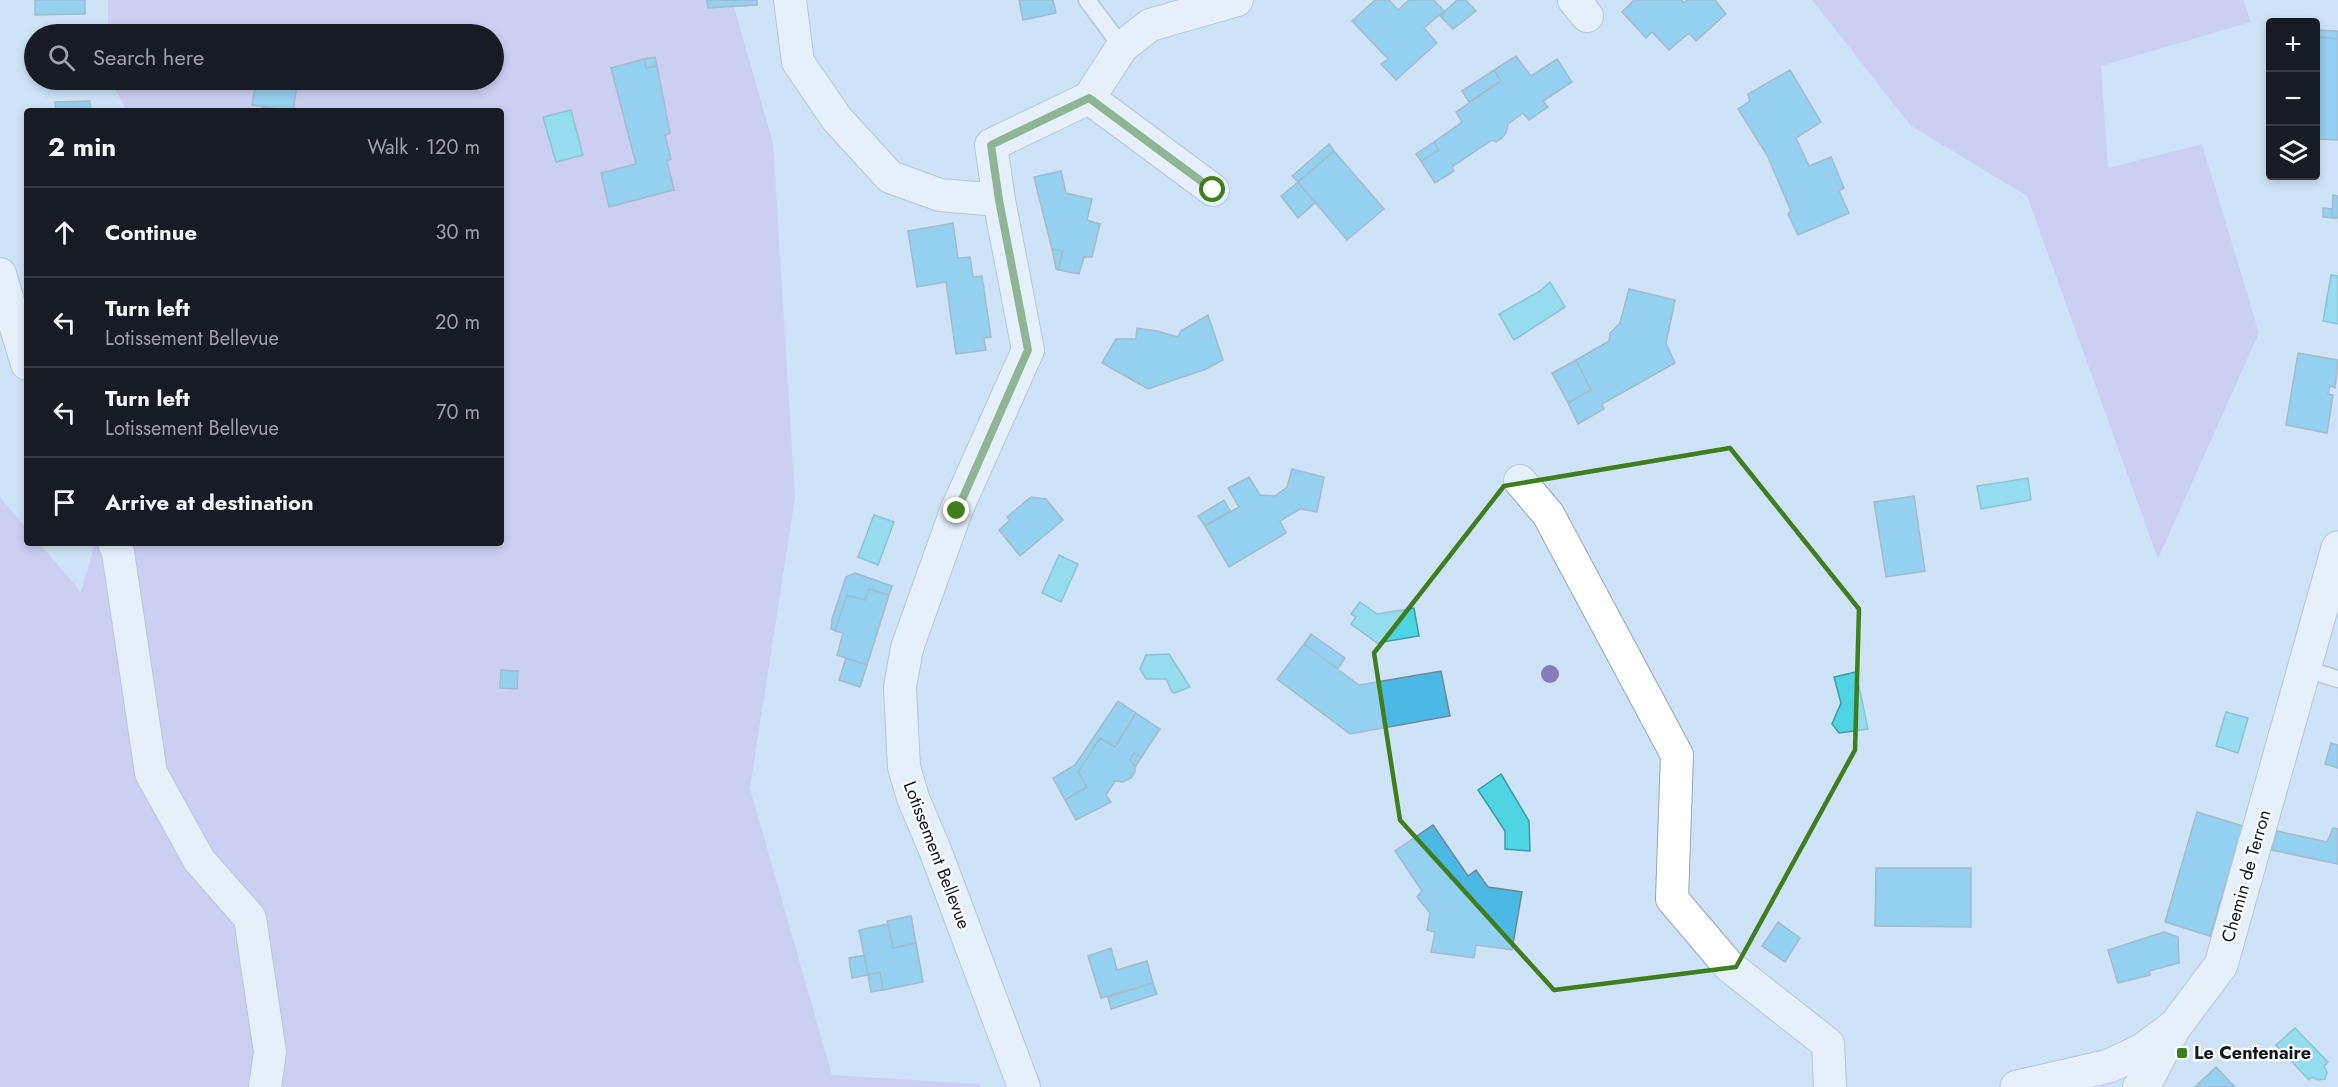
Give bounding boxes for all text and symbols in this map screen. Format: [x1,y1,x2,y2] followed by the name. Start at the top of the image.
[2266,18,2320,180] map controls
[2266,18,2320,72] button: +
[24,24,504,90] search box
[45,41,78,74] icon: search
[93,41,204,73] text: Search here
[2266,72,2320,126] button: −
[2266,126,2320,180] button: layers
[48,128,116,166] text: 2 min
[367,133,480,162] text: Walk · 120 m
[1199,176,1225,202] route start
[48,216,81,249] icon: ahead
[105,216,197,248] text: Continue
[435,218,480,247] text: 30 m
[105,292,190,324] text: Turn left
[48,306,81,339] icon: left
[435,308,480,337] text: 20 m
[105,324,279,353] text: Lotissement Bellevue
[105,382,190,414] text: Turn left
[48,396,81,429] icon: left
[436,398,480,427] text: 70 m
[105,414,279,443] text: Lotissement Bellevue
[48,486,81,519] icon: arrive
[105,486,314,518] text: Arrive at destination
[943,497,969,523] route end
[897,777,977,933] street label: Lotissement Bellevue
[2215,807,2277,945] street label: Chemin de Terron
[2194,1040,2311,1066] place label: Le Centenaire
[2175,1046,2189,1060] marker: Le Centenaire

